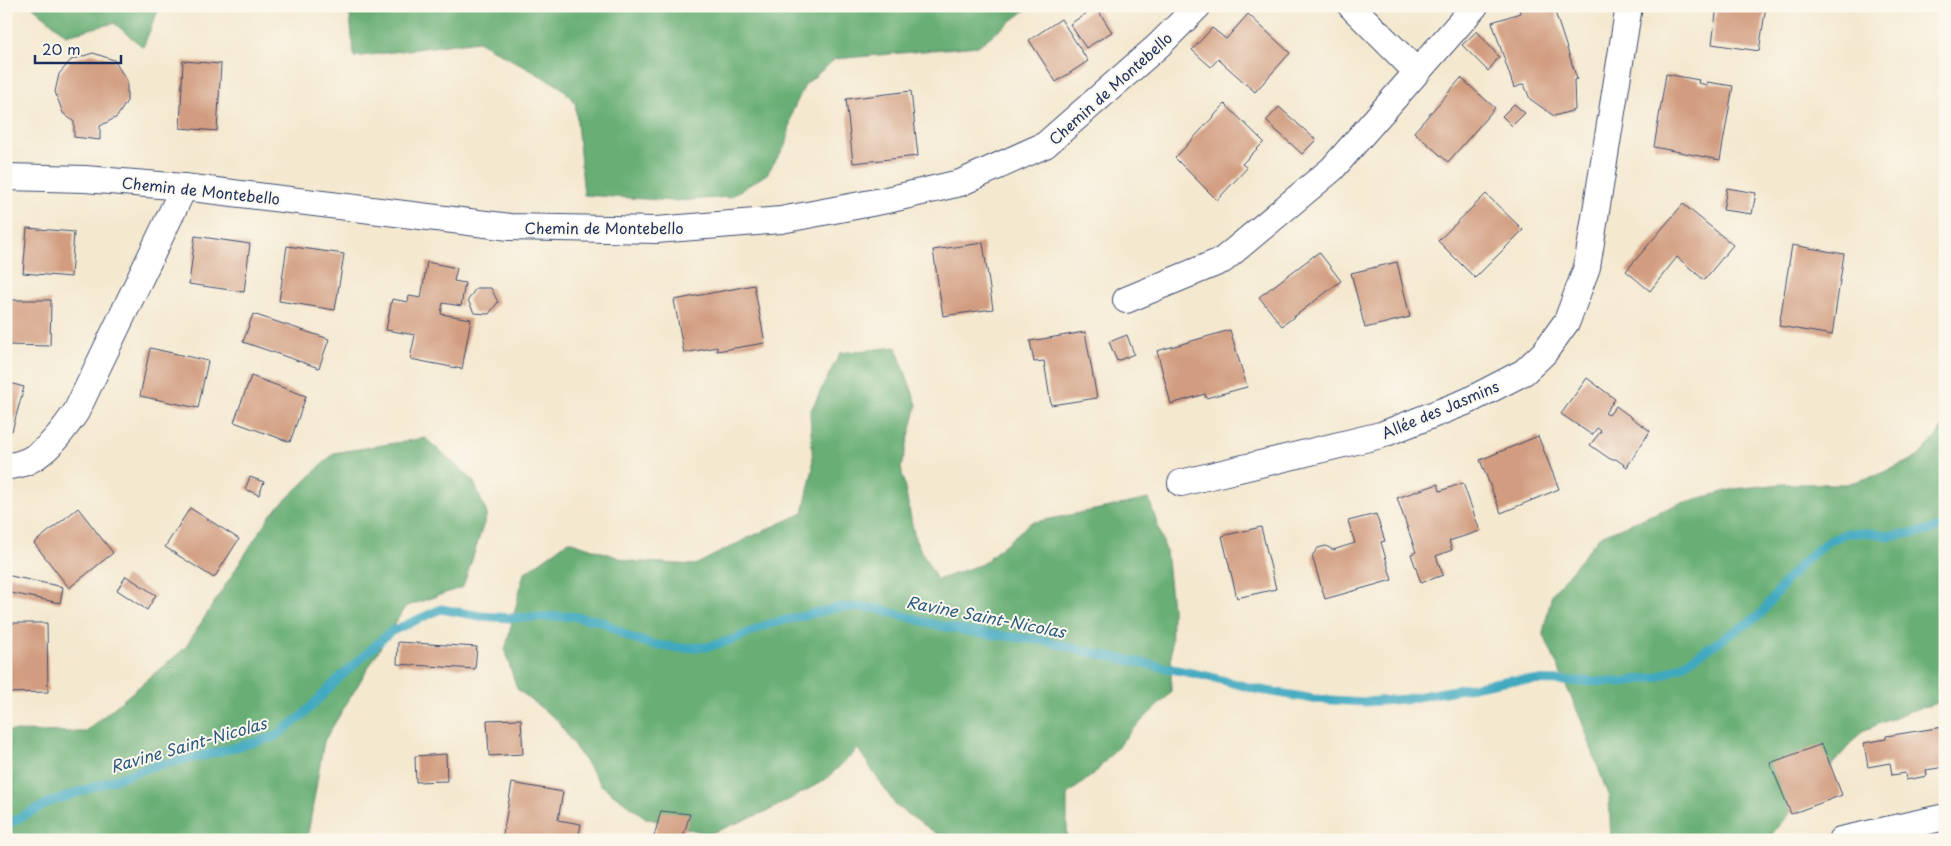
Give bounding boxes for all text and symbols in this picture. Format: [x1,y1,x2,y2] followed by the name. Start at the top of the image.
[1043,26,1177,150] street label: Chemin de Montebello
[35,32,121,64] scale bar
[42,37,81,60] text: 20 m
[121,170,281,210] street label: Chemin de Montebello
[525,216,683,239] street label: Chemin de Montebello
[1378,374,1502,444] street label: Allée des Jasmins
[905,589,1069,643] water label: Ravine Saint-Nicolas
[107,710,270,778] water label: Ravine Saint-Nicolas

